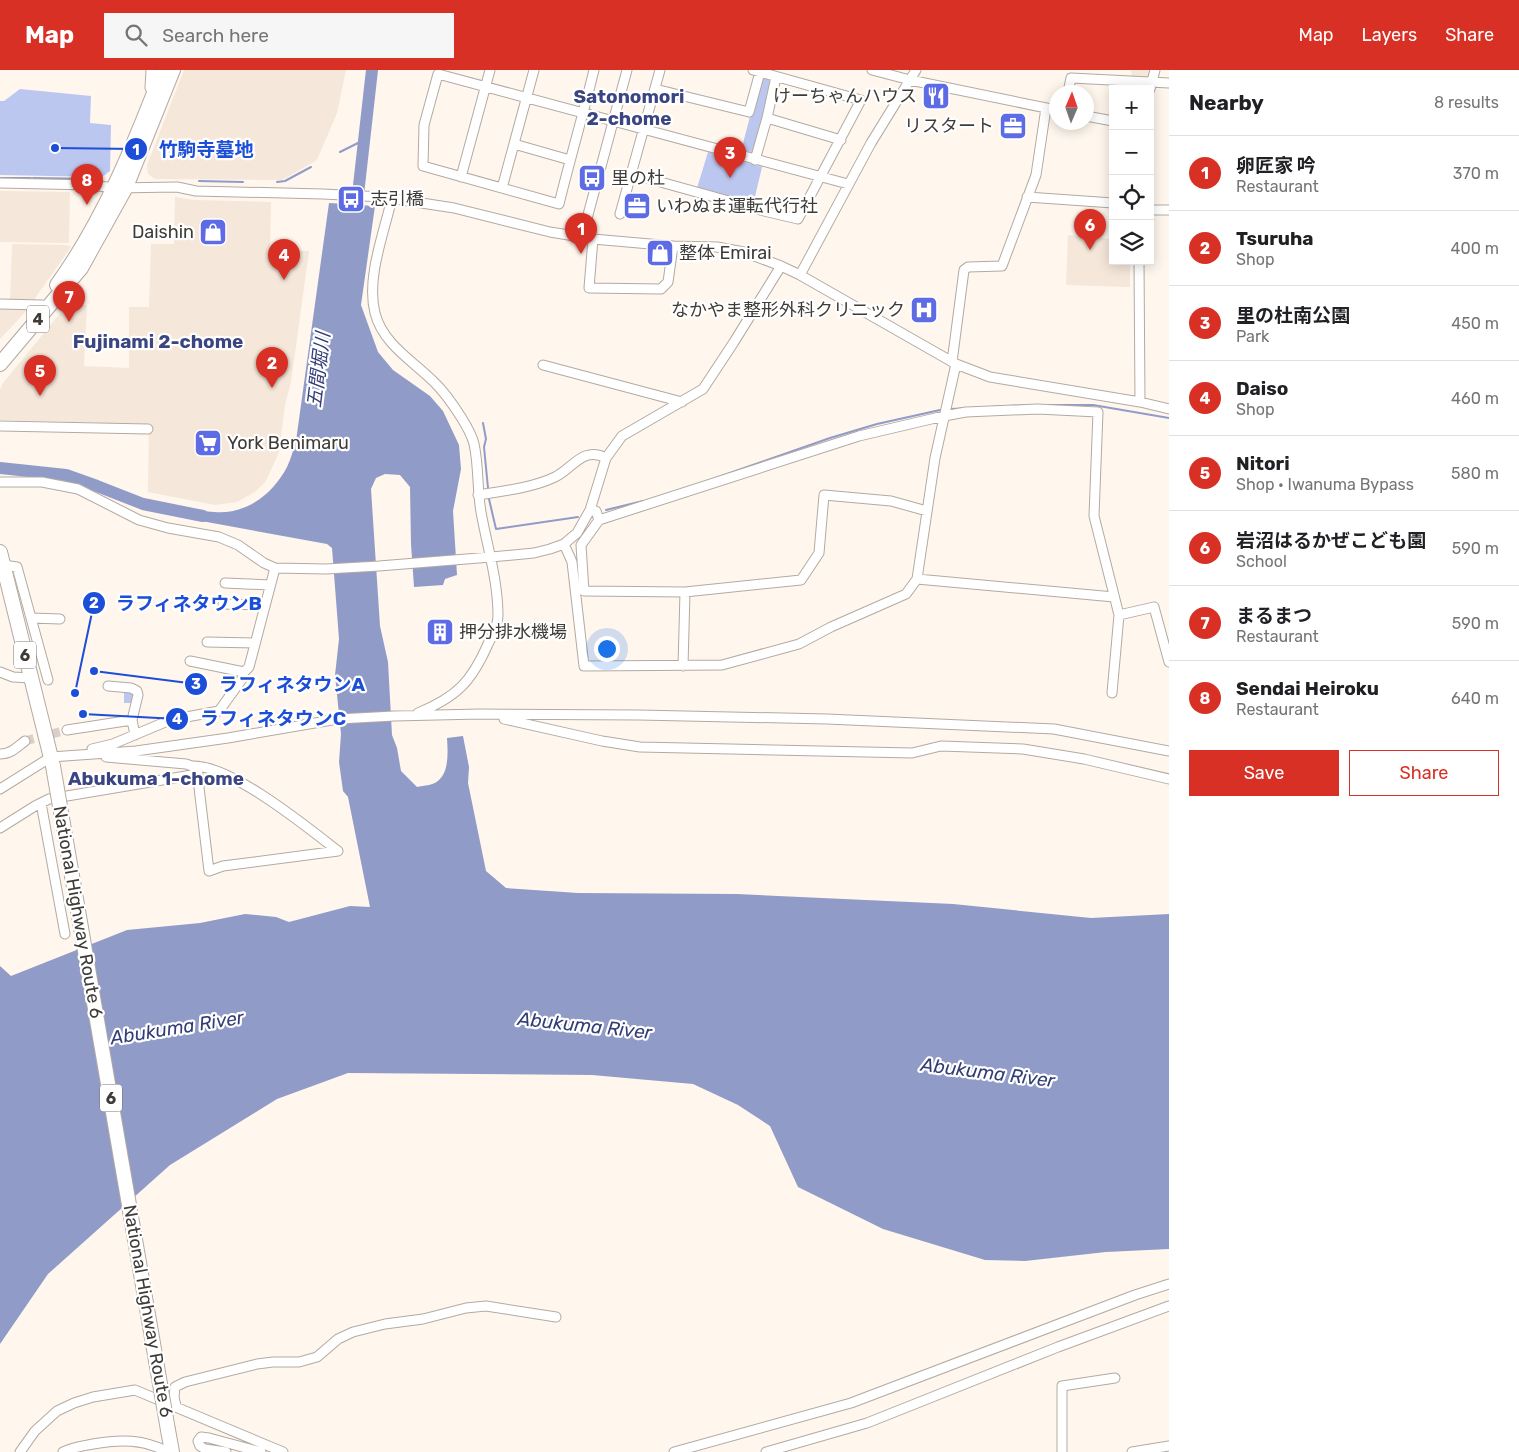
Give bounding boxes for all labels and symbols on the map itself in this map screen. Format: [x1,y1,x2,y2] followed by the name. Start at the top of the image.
[921,81,951,111] restaurant icon: けーちゃんハウス
[573,85,685,130] district label: Satonomori 2-chome
[773,85,917,107] place label: けーちゃんハウス
[1049,85,1094,130] north arrow
[998,111,1028,141] office icon: リスタート
[904,115,994,137] place label: リスタート
[124,132,264,166] callout: 竹駒寺墓地
[714,137,746,178] pin: 3
[158,138,254,161] text: 竹駒寺墓地
[132,141,140,159] text: 1
[577,163,607,193] bus stop icon: 里の杜
[71,164,103,205] pin: 8
[611,167,665,189] place label: 里の杜
[336,184,366,214] bus stop icon: 志引橋
[370,188,424,210] place label: 志引橋
[622,191,652,221] office icon: いわぬま運転代行社
[656,195,818,217] place label: いわぬま運転代行社
[1074,209,1106,250] pin: 6
[565,213,597,254] pin: 1
[198,217,228,247] shop icon: Daishin
[132,221,194,243] place label: Daishin
[645,238,675,268] shop icon: 整体 Emirai
[268,239,300,280] pin: 4
[679,242,772,264] place label: 整体 Emirai
[53,281,85,322] pin: 7
[909,295,939,325] hospital icon: なかやま整形外科クリニック
[671,299,905,321] place label: なかやま整形外科クリニック
[27,305,49,332] road number: 4
[302,329,335,409] water label: 五間堀川
[73,330,243,353] district label: Fujinami 2-chome
[256,347,288,388] pin: 2
[24,355,56,396] pin: 5
[193,428,223,458] supermarket icon: York Benimaru
[227,432,349,454] place label: York Benimaru
[81,586,272,620] callout: ラフィネタウンB
[116,592,262,615] text: ラフィネタウンB
[89,594,99,612] text: 2
[425,617,455,647] building icon: 押分排水機場
[459,621,567,643] place label: 押分排水機場
[594,636,620,662] your location
[14,642,36,668] road number: 6
[183,667,375,701] callout: ラフィネタウンA
[219,673,366,696] text: ラフィネタウンA
[191,675,201,693] text: 3
[165,702,356,736] callout: ラフィネタウンC
[200,707,346,730] text: ラフィネタウンC
[172,710,182,728] text: 4
[68,767,244,790] district label: Abukuma 1-chome
[48,804,108,1020] street label: National Highway Route 6
[108,1005,246,1050] water label: Abukuma River
[516,1007,654,1044] water label: Abukuma River
[919,1053,1057,1092] water label: Abukuma River
[100,1084,122,1112] road number: 6
[118,1203,178,1419] street label: National Highway Route 6

